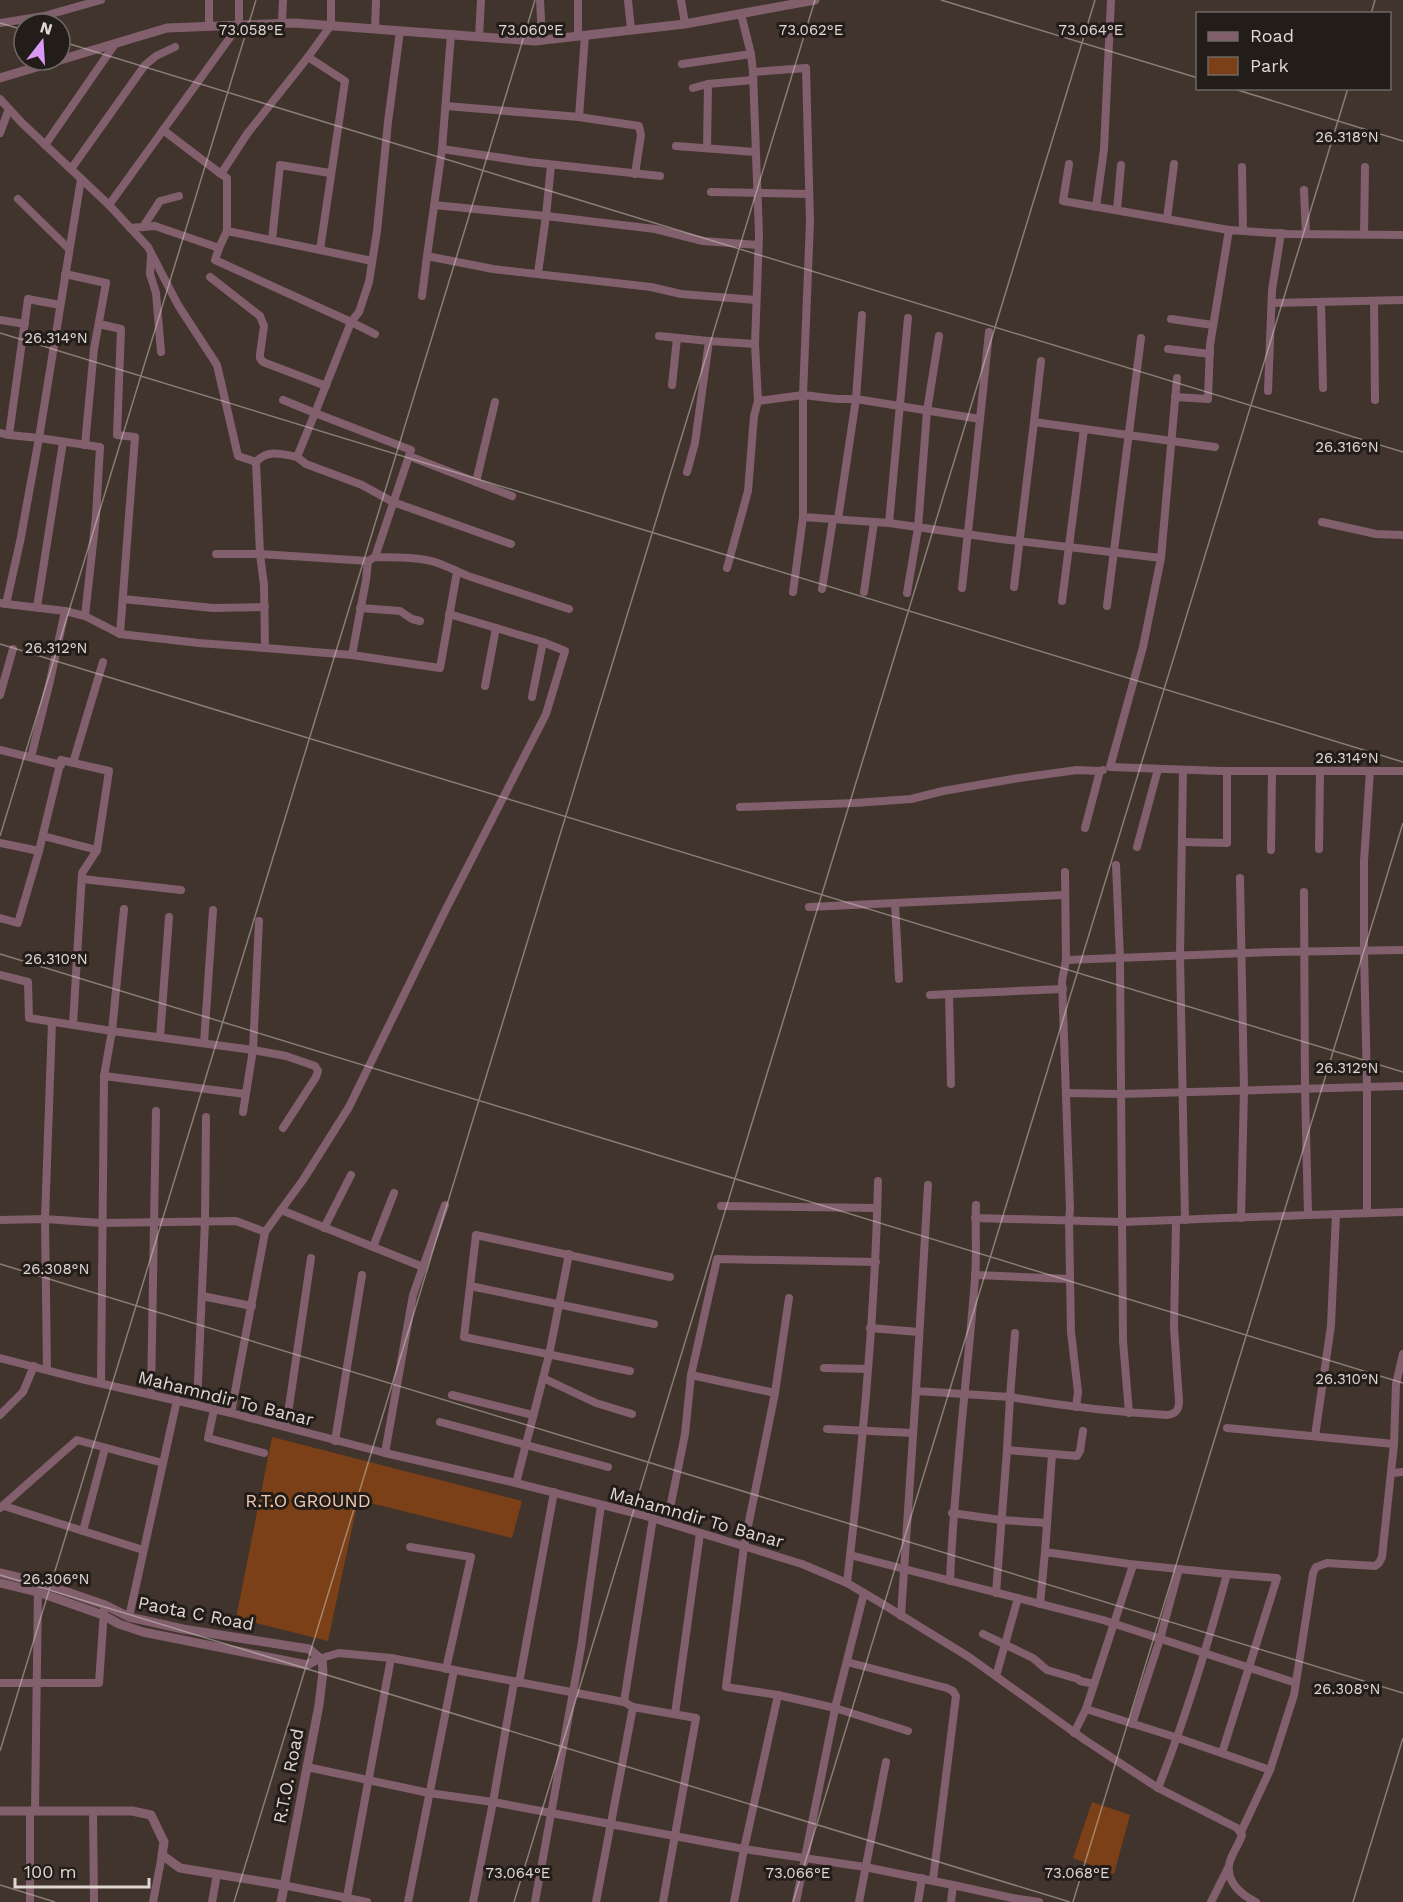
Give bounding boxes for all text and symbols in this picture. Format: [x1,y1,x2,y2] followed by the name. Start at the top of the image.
[12,12,72,72] north arrow
[1196,12,1391,90] legend
[38,17,55,39] text: N
[219,21,283,39] text: 73.058°E
[498,21,564,39] text: 73.060°E
[779,21,843,39] text: 73.062°E
[1059,21,1123,39] text: 73.064°E
[1250,25,1294,46] text: Road
[1250,55,1289,76] text: Park
[1315,128,1379,146] text: 26.318°N
[24,329,88,347] text: 26.314°N
[1315,438,1379,456] text: 26.316°N
[24,639,88,657] text: 26.312°N
[1315,749,1379,767] text: 26.314°N
[24,950,88,968] text: 26.310°N
[1315,1059,1379,1077] text: 26.312°N
[22,1260,90,1278] text: 26.308°N
[136,1366,316,1430] street label: Mahamndir To Banar
[1315,1370,1379,1388] text: 26.310°N
[608,1482,786,1552] street label: Mahamndir To Banar
[245,1490,371,1511] park label: R.T.O GROUND
[23,1570,89,1588] text: 26.306°N
[136,1591,256,1635] street label: Paota C Road
[1313,1680,1381,1698] text: 26.308°N
[269,1727,307,1825] street label: R.T.O. Road
[15,1851,148,1889] scale bar
[24,1861,77,1882] text: 100 m
[486,1864,550,1882] text: 73.064°E
[766,1864,830,1882] text: 73.066°E
[1045,1864,1109,1882] text: 73.068°E

